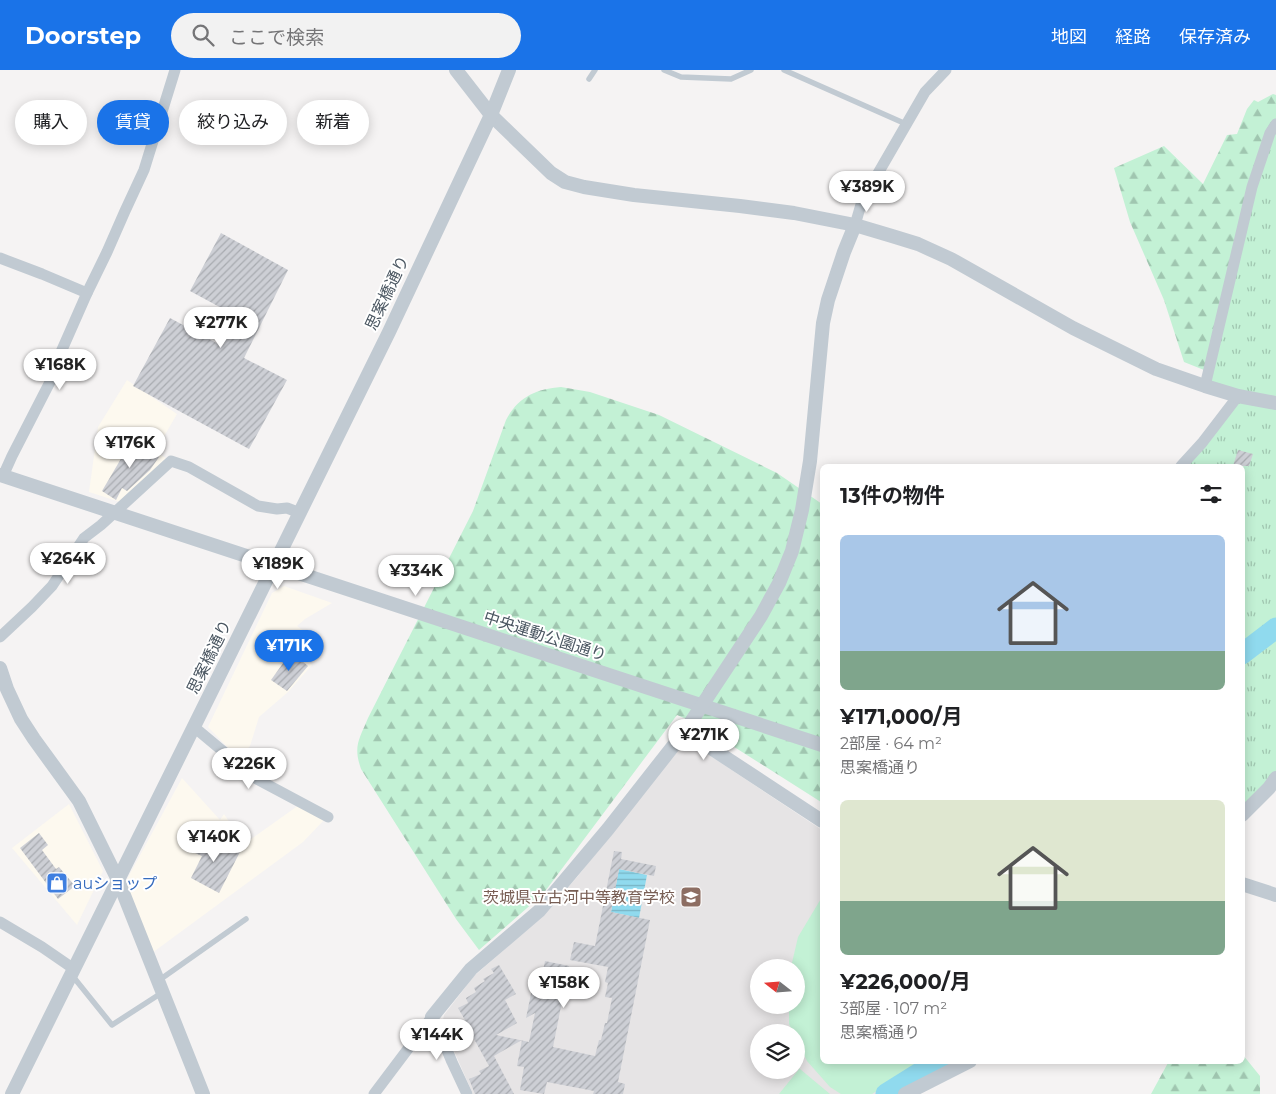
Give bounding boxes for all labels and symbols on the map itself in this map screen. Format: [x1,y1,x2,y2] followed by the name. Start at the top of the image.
[832,170,902,213] pin: ¥389K
[361,253,413,333] street label: 思案橋通り
[186,306,256,349] pin: ¥277K
[25,348,95,391] pin: ¥168K
[95,426,165,469] pin: ¥176K
[33,542,103,585] pin: ¥264K
[243,548,313,590] pin: ¥189K
[381,554,451,597] pin: ¥334K
[481,607,609,665] street label: 中央運動公園通り
[183,617,235,697] street label: 思案橋通り
[254,630,324,672] pin: ¥171K
[669,718,739,761] pin: ¥271K
[214,748,284,790] pin: ¥226K
[179,820,249,863] pin: ¥140K
[45,871,69,895] shop icon: auショップ
[73,874,157,893] place label: auショップ
[679,885,703,909] school or university icon: 茨城県立古河中等教育学校
[483,888,675,907] place label: 茨城県立古河中等教育学校
[750,959,805,1014] north arrow
[529,966,599,1009] pin: ¥158K
[402,1018,472,1061] pin: ¥144K

